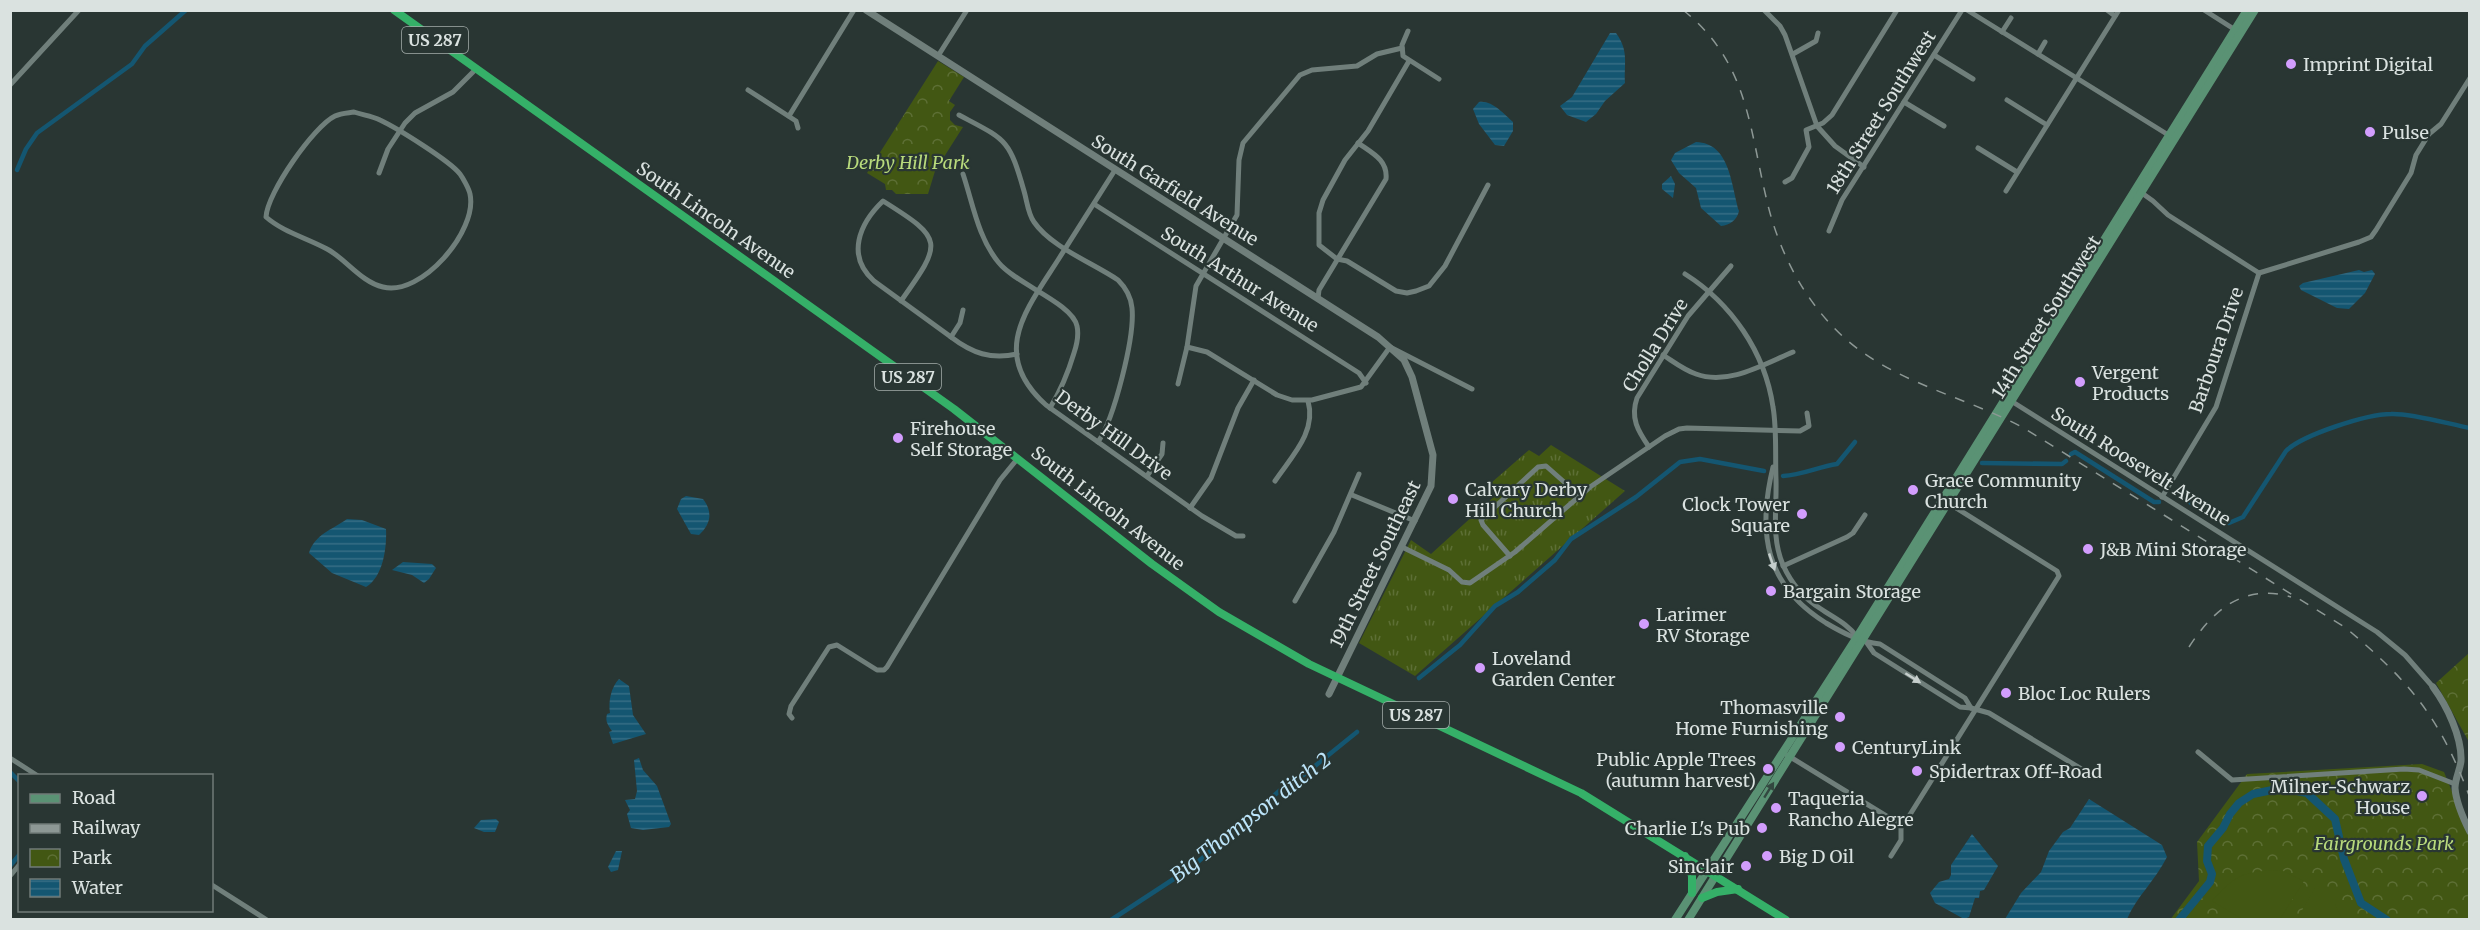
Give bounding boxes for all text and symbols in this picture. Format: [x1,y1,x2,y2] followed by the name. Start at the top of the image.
[1821,26,1941,198] street label: 18th Street Southwest
[402,27,468,53] road number: US 287
[2303,53,2434,76] place label: Imprint Digital
[2284,57,2298,71] marker: Imprint Digital
[2382,121,2429,144] place label: Pulse
[2363,125,2377,139] marker: Pulse
[1087,129,1263,251] street label: South Garfield Avenue
[845,151,970,174] park label: Derby Hill Park
[632,156,800,284] street label: South Lincoln Avenue
[1157,221,1323,337] street label: South Arthur Avenue
[1986,231,2106,403] street label: 14th Street Southwest
[2184,284,2248,416] street label: Barboura Drive
[1617,294,1693,396] street label: Cholla Drive
[2091,361,2169,405] place label: Vergent Products
[875,364,941,390] road number: US 287
[2073,375,2087,389] marker: Vergent Products
[1051,385,1177,485] street label: Derby Hill Drive
[2047,401,2235,531] street label: South Roosevelt Avenue
[910,417,1012,461] place label: Firehouse Self Storage
[891,431,905,445] marker: Firehouse Self Storage
[1027,441,1189,575] street label: South Lincoln Avenue
[1925,469,2082,513] place label: Grace Community Church
[1325,477,1425,651] street label: 19th Street Southeast
[1465,478,1588,522] place label: Calvary Derby Hill Church
[1906,483,1920,497] marker: Grace Community Church
[1446,492,1460,506] marker: Calvary Derby Hill Church
[1682,493,1790,537] place label: Clock Tower Square
[1795,507,1809,521] marker: Clock Tower Square
[2099,538,2246,561] place label: J&B Mini Storage
[2081,542,2095,556] marker: J&B Mini Storage
[1768,553,1778,571] one-way arrow
[1783,580,1921,603] place label: Bargain Storage
[1764,584,1778,598] marker: Bargain Storage
[1656,603,1750,647] place label: Larimer RV Storage
[1637,617,1651,631] marker: Larimer RV Storage
[1492,647,1616,691] place label: Loveland Garden Center
[1473,661,1487,675] marker: Loveland Garden Center
[1905,672,1921,683] one-way arrow
[2018,682,2151,705] place label: Bloc Loc Rulers
[1999,686,2013,700] marker: Bloc Loc Rulers
[1675,696,1828,740] place label: Thomasville Home Furnishing
[1383,702,1449,728] road number: US 287
[1833,710,1847,724] marker: Thomasville Home Furnishing
[1852,736,1962,759] place label: CenturyLink
[1833,740,1847,754] marker: CenturyLink
[1165,747,1335,887] water label: Big Thompson ditch 2
[1596,748,1756,792] place label: Public Apple Trees (autumn harvest)
[1929,760,2102,783] place label: Spidertrax Off-Road
[1761,762,1775,776] marker: Public Apple Trees (autumn harvest)
[1910,764,1924,778] marker: Spidertrax Off-Road
[18,774,213,912] legend
[2270,775,2410,819] place label: Milner-Schwarz House
[1763,782,1774,798] one-way arrow
[72,786,116,809] text: Road
[1788,787,1914,831] place label: Taqueria Rancho Alegre
[2415,789,2429,803] marker: Milner-Schwarz House
[1769,801,1783,815] marker: Taqueria Rancho Alegre
[72,816,141,839] text: Railway
[1625,817,1750,840] place label: Charlie L's Pub
[1755,821,1769,835] marker: Charlie L's Pub
[2313,832,2454,855] park label: Fairgrounds Park
[1779,845,1854,868] place label: Big D Oil
[72,846,113,869] text: Park
[1760,849,1774,863] marker: Big D Oil
[1668,855,1734,878] place label: Sinclair
[1739,859,1753,873] marker: Sinclair
[71,876,123,899] text: Water

